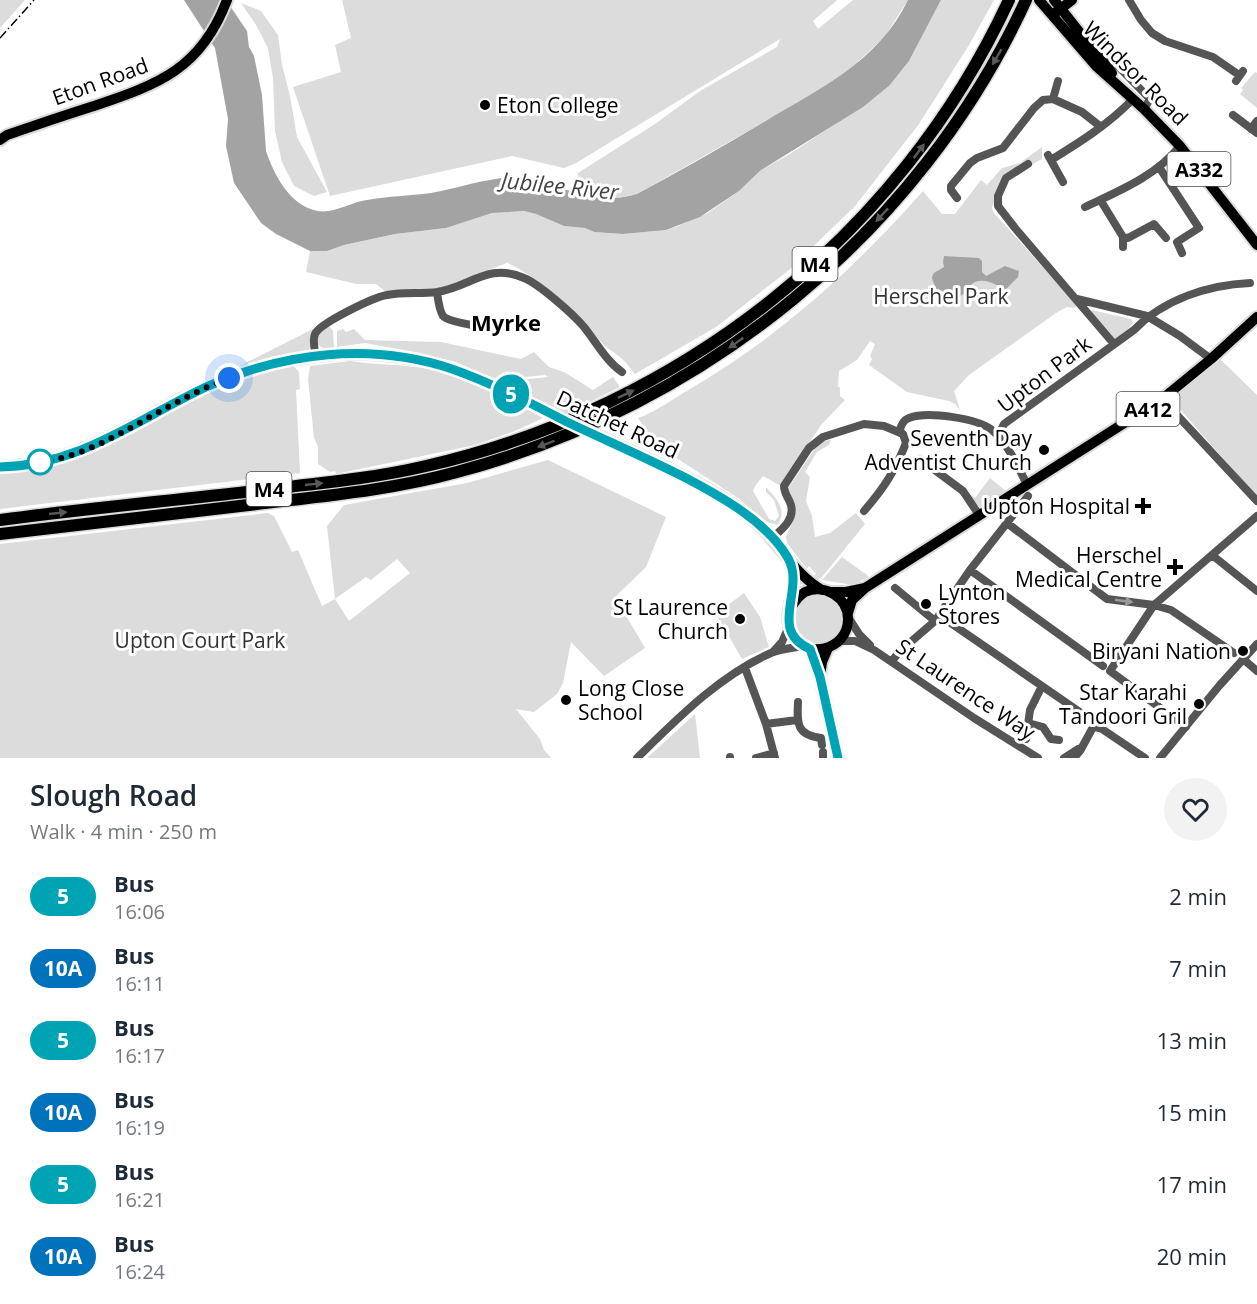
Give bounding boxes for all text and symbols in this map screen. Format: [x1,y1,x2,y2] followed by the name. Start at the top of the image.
[1078,15,1194,131] street label: Windsor Road
[992,49,1002,66] one-way arrow
[48,51,152,111] street label: Eton Road
[497,91,619,119] place label: Eton College
[478,98,492,112] marker: Eton College
[912,143,924,158] one-way arrow
[1168,152,1230,186] road number: A332
[496,163,622,206] water label: Jubilee River
[876,207,889,222] one-way arrow
[792,247,838,281] road number: M4
[873,282,1009,310] park label: Herschel Park
[471,307,541,337] district label: Myrke
[991,330,1097,418] street label: Upton Park
[728,338,745,349] one-way arrow
[214,363,244,393] your location
[492,374,530,414] line badge: 5
[505,380,517,408] text: 5
[552,383,684,465] street label: Datchet Road
[618,390,635,399] one-way arrow
[1116,392,1180,426] road number: A412
[864,424,1032,476] place label: Seventh Day Adventist Church
[537,440,555,449] one-way arrow
[1037,443,1051,457] marker: Seventh Day Adventist Church
[27,449,53,475] unlabelled marker
[246,472,292,506] road number: M4
[305,479,324,488] one-way arrow
[983,492,1130,520] place label: Upton Hospital
[1134,497,1152,515] marker: Upton Hospital
[49,508,68,518] one-way arrow
[1015,541,1162,593] place label: Herschel Medical Centre
[1166,558,1184,576] marker: Herschel Medical Centre
[938,578,1005,630] place label: Lynton Stores
[613,593,728,645] place label: St Laurence Church
[919,597,933,611] marker: Lynton Stores
[1114,597,1133,606] one-way arrow
[733,612,747,626] marker: St Laurence Church
[115,626,285,654] park label: Upton Court Park
[891,632,1041,746] street label: St Laurence Way
[1092,637,1231,665] place label: Biryani Nation
[1236,644,1250,658] marker: Biryani Nation
[578,674,684,726] place label: Long Close School
[1059,678,1187,730] place label: Star Karahi Tandoori Gril
[559,693,573,707] marker: Long Close School
[1192,697,1206,711] marker: Star Karahi Tandoori Gril
[30,776,197,814] text: Slough Road
[1164,778,1227,841] button: heart
[30,818,217,845] text: Walk · 4 min · 250 m
[114,868,154,898] text: Bus
[1169,881,1227,911] text: 2 min
[57,882,69,910] text: 5
[114,898,165,925] text: 16:06
[114,940,154,970] text: Bus
[1169,953,1227,983] text: 7 min
[44,954,82,982] text: 10A
[114,970,165,997] text: 16:11
[114,1012,154,1042] text: Bus
[1157,1025,1227,1055] text: 13 min
[57,1026,69,1054] text: 5
[114,1042,165,1069] text: 16:17
[114,1084,154,1114] text: Bus
[1157,1097,1227,1127] text: 15 min
[44,1098,82,1126] text: 10A
[114,1114,165,1141] text: 16:19
[114,1156,154,1186] text: Bus
[1157,1169,1227,1199] text: 17 min
[57,1170,69,1198] text: 5
[114,1186,165,1213] text: 16:21
[114,1228,154,1258] text: Bus
[1157,1241,1227,1271] text: 20 min
[44,1242,82,1270] text: 10A
[114,1258,165,1285] text: 16:24

